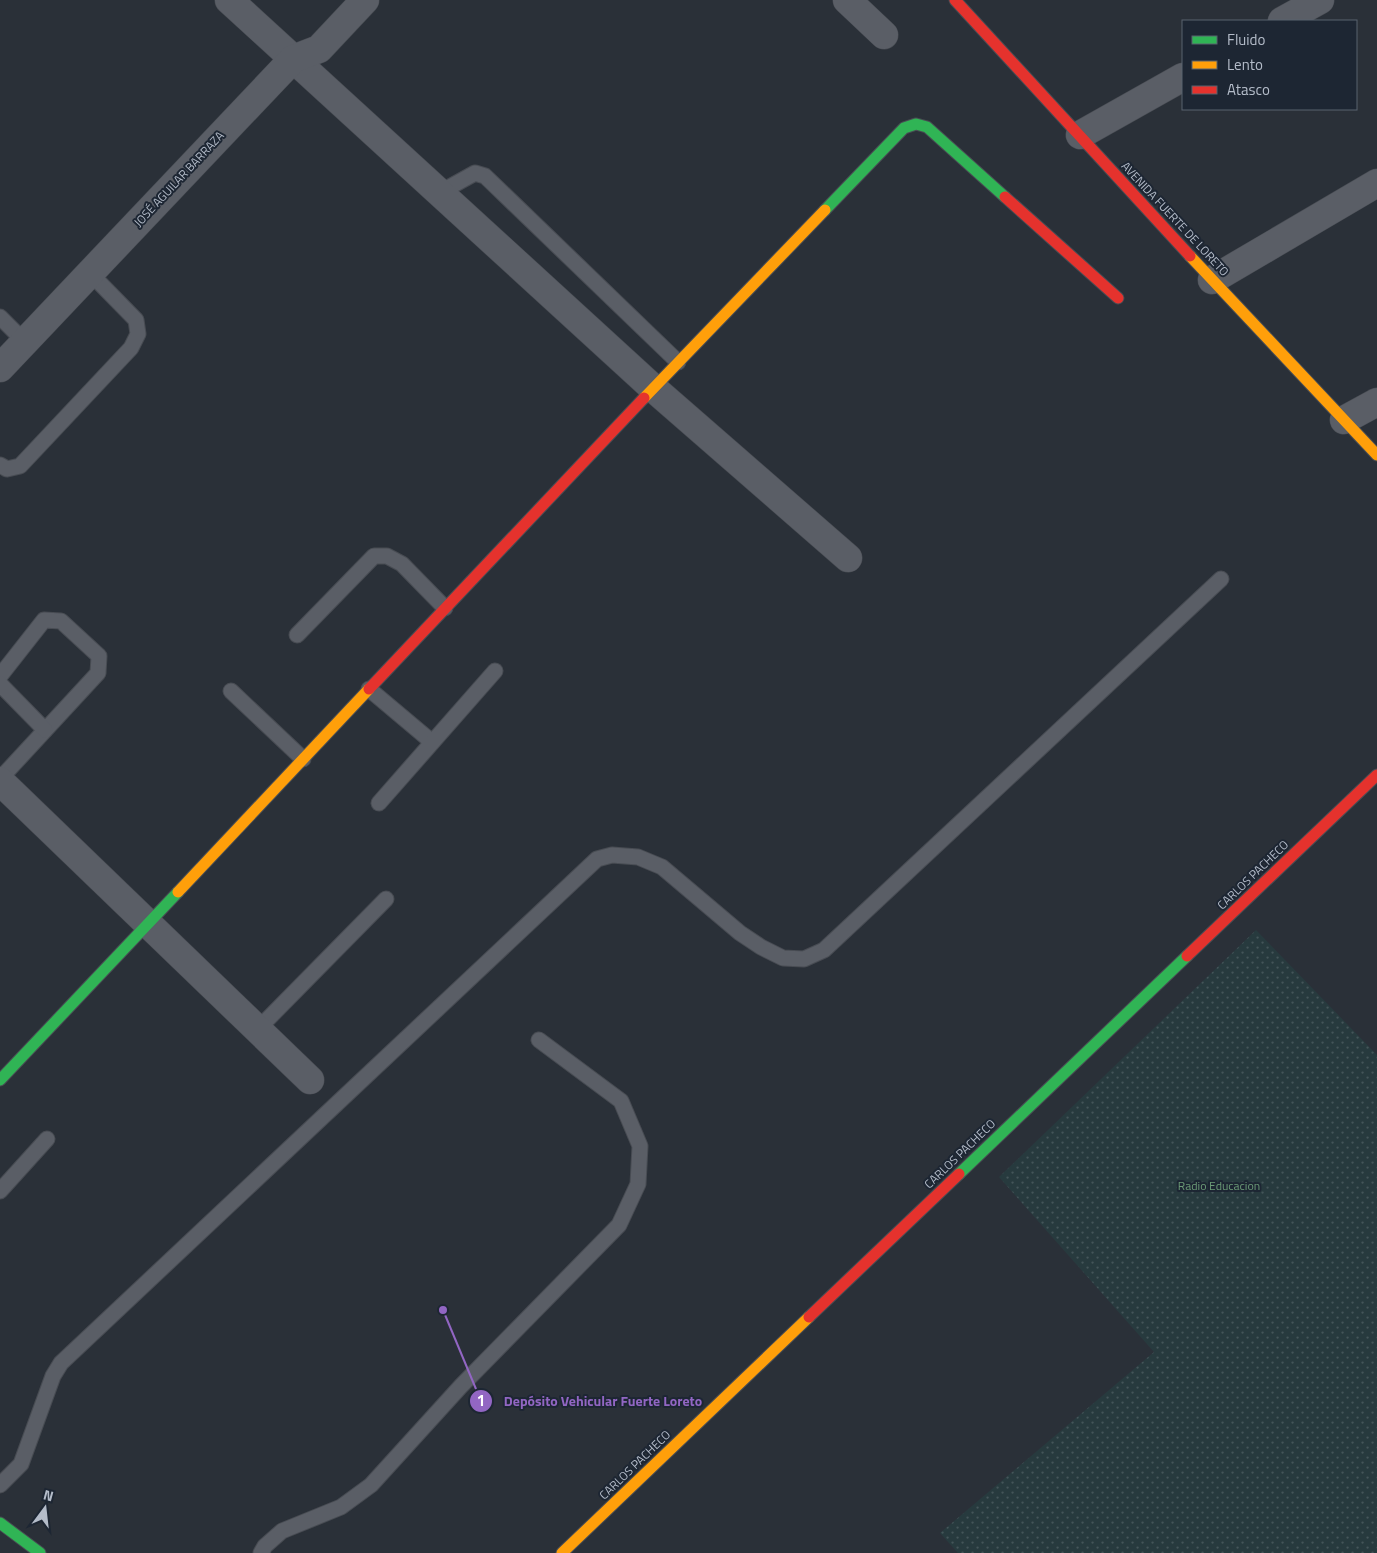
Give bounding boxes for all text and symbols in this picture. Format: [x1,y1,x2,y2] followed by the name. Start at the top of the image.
[1182,20,1357,110] legend
[1227,28,1266,51] text: Fluido
[1227,53,1263,76] text: Lento
[1227,78,1270,101] text: Atasco
[129,126,228,231] street label: JOSÉ AGUILAR BARRAZA
[1117,157,1234,280] street label: AVENIDA FUERTE DE LORETO
[1213,835,1293,914] street label: CARLOS PACHECO
[920,1114,1000,1193] street label: CARLOS PACHECO
[1178,1176,1260,1195] park label: Radio Educacion
[468,1387,712,1416] callout: Depósito Vehicular Fuerte Loreto
[477,1389,485,1412] text: 1
[504,1390,702,1411] text: Depósito Vehicular Fuerte Loreto
[595,1425,675,1504] street label: CARLOS PACHECO
[20,1483,70,1533] north arrow
[41,1484,56,1506] text: N

